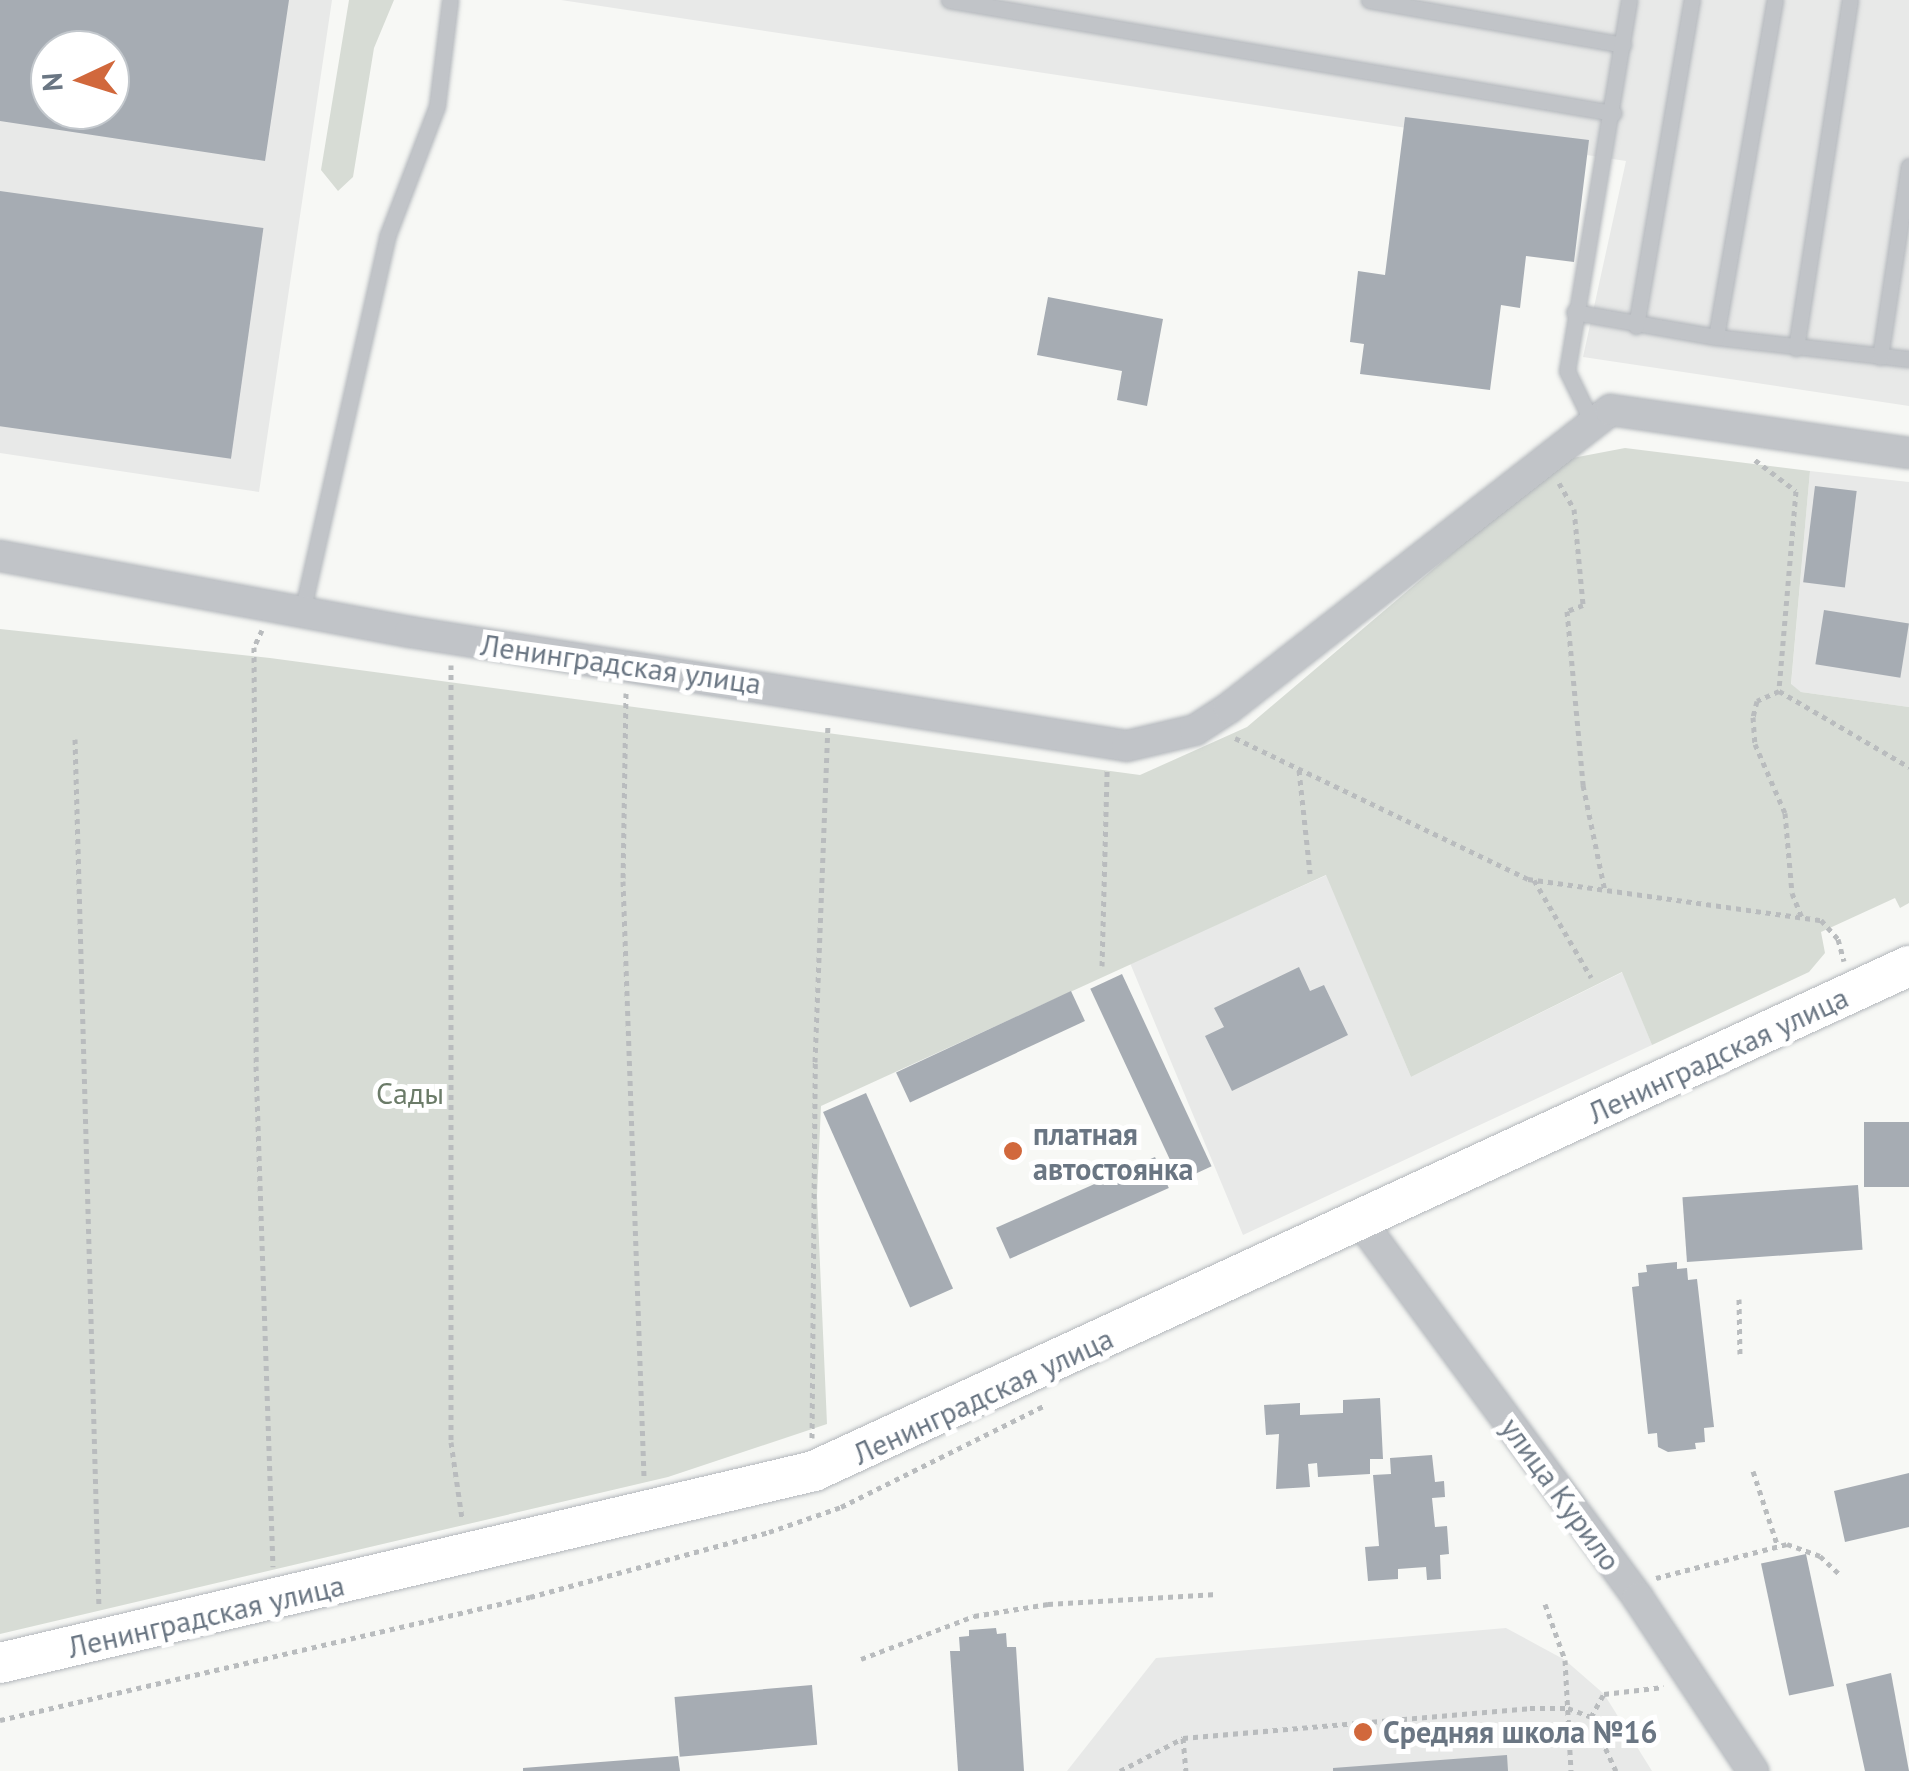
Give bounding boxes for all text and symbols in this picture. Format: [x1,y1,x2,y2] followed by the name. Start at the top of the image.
[30,30,130,130] north arrow
[32,72,71,92] text: N
[479,627,763,701] street label: Ленинградская улица
[1582,979,1854,1131] street label: Ленинградская улица
[376,1075,444,1111] park label: Сады
[1033,1116,1193,1186] place label: платная автостоянка
[1002,1140,1024,1162] marker: платная автостоянка
[847,1320,1119,1472] street label: Ленинградская улица
[1493,1410,1629,1578] street label: улица Курило
[64,1567,348,1665] street label: Ленинградская улица
[1383,1714,1658,1750] place label: Средняя школа №16
[1352,1721,1374,1743] marker: Средняя школа №16

